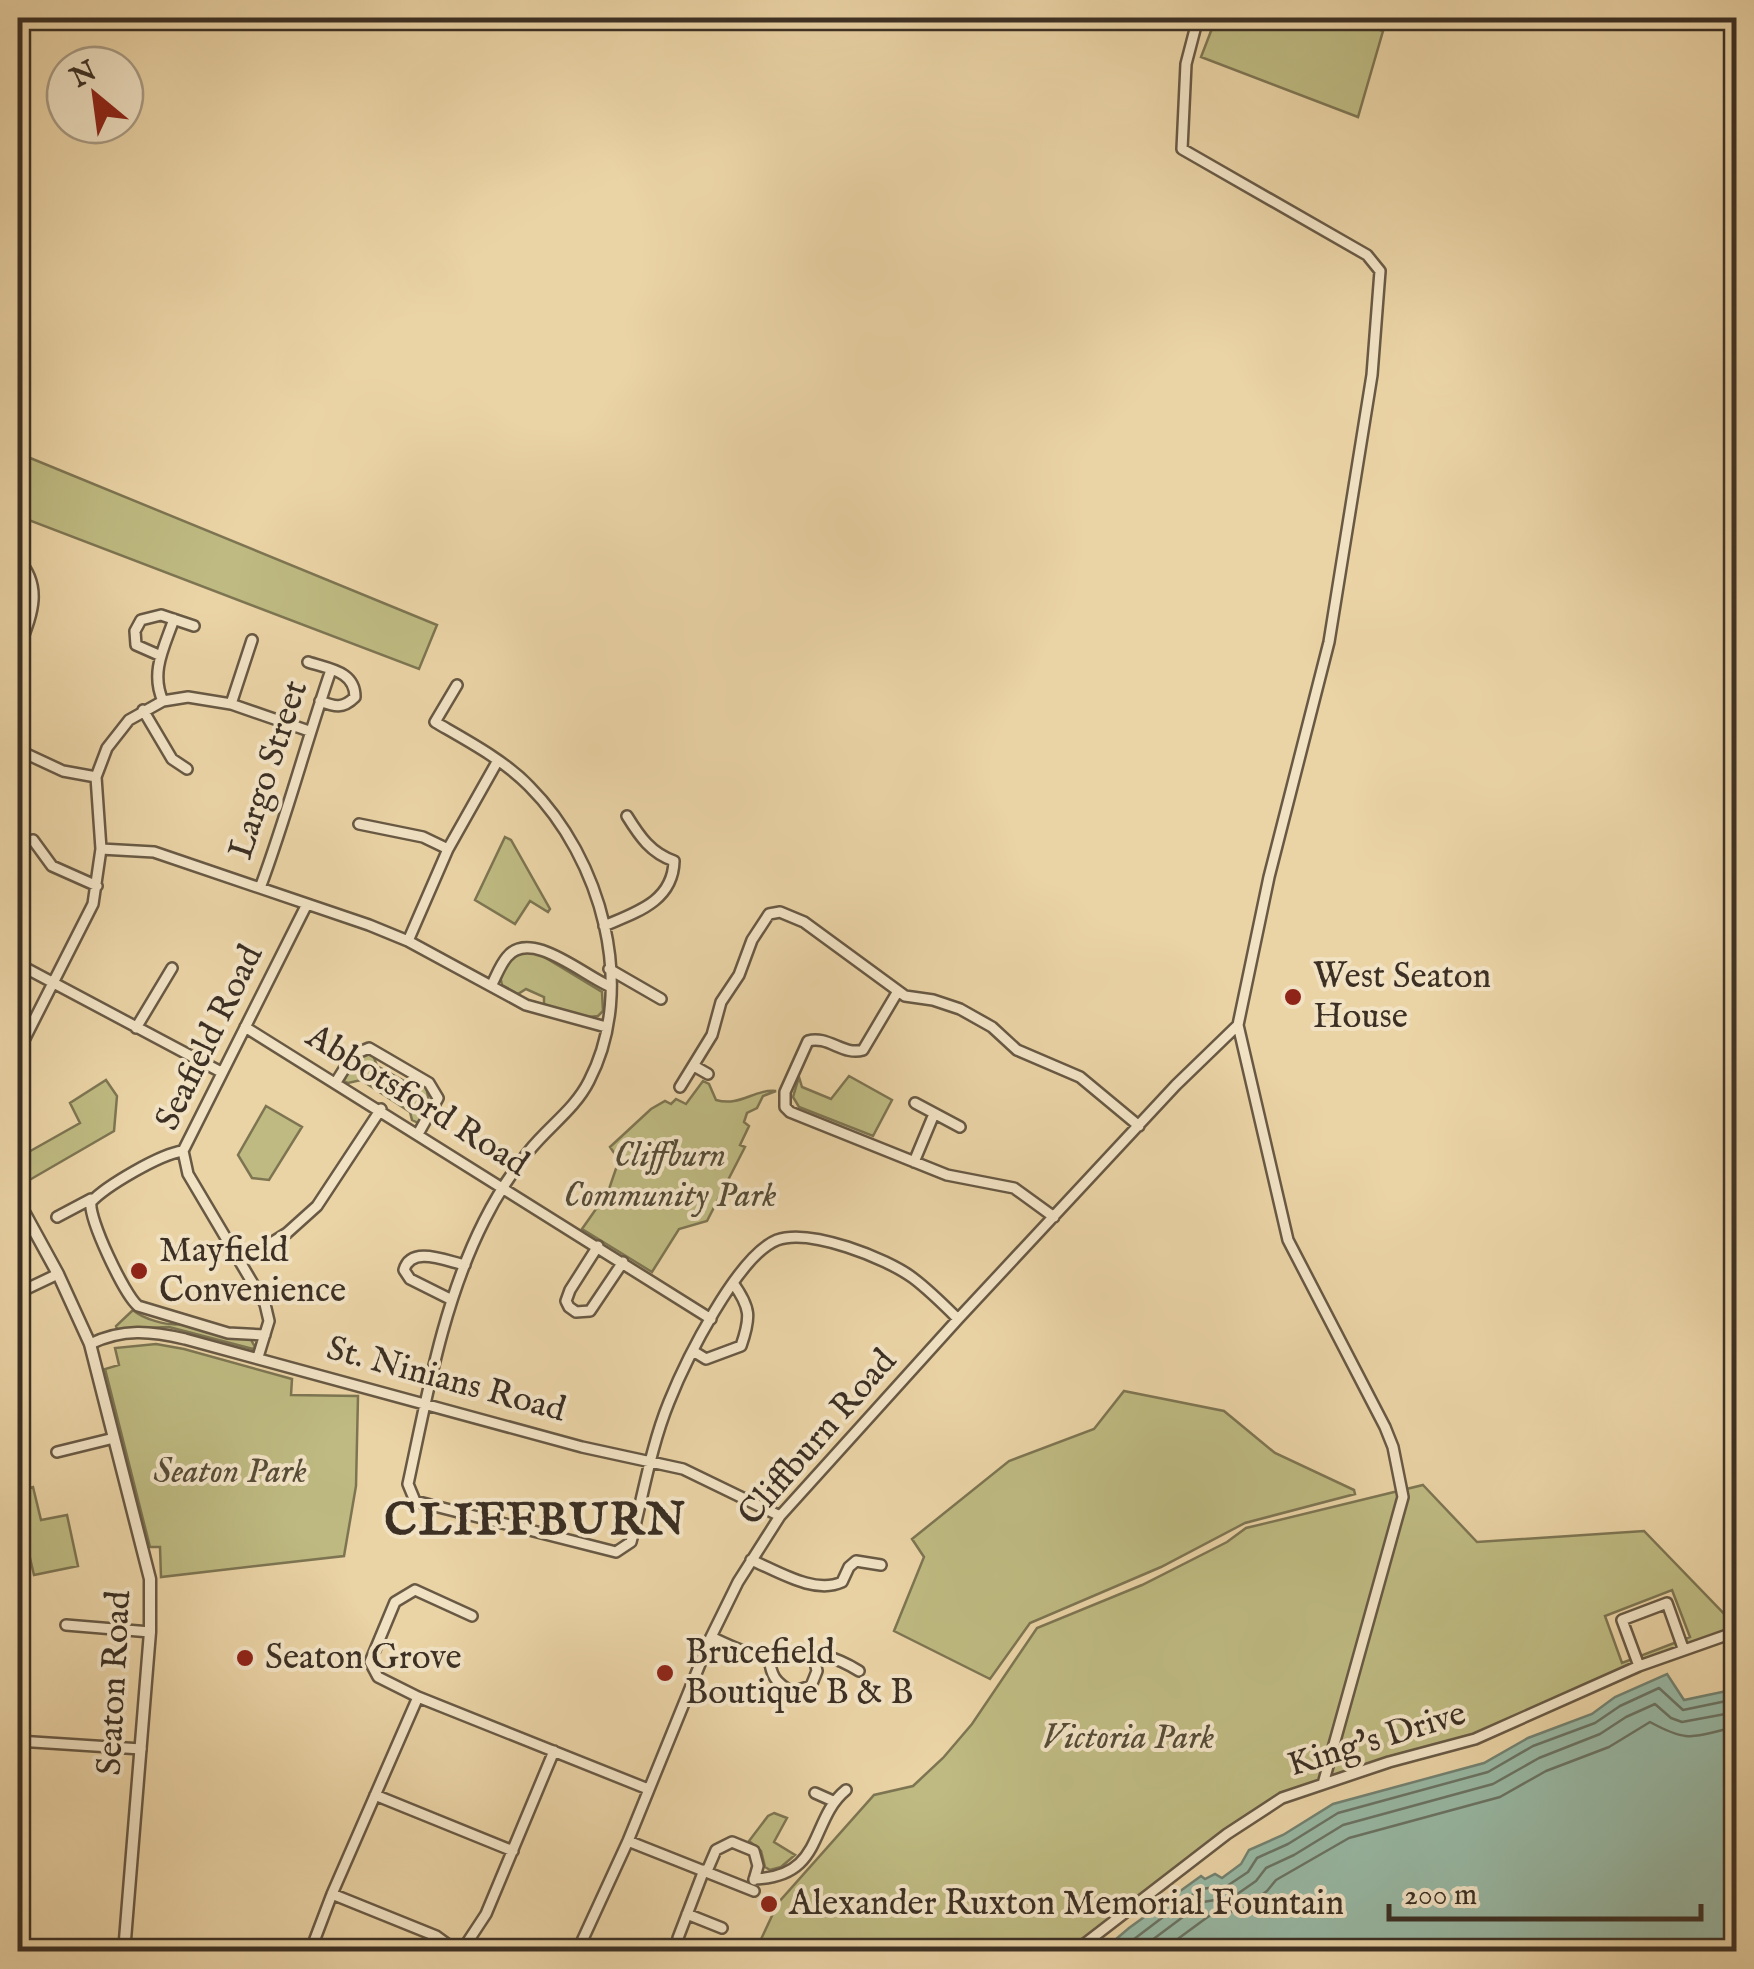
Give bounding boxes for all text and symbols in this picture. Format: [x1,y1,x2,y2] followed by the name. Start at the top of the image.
[45,45,145,145] north arrow
[64,54,103,97] text: N
[219,675,319,865] street label: Largo Street
[146,938,274,1138] street label: Seafield Road
[1313,955,1491,1040] place label: West Seaton House
[1282,986,1304,1008] marker: West Seaton House
[297,1014,537,1187] street label: Abbotsford Road
[564,1134,776,1219] park label: Cliffburn Community Park
[159,1229,346,1314] place label: Mayfield Convenience
[128,1260,150,1282] marker: Mayfield Convenience
[322,1327,571,1434] street label: St. Ninians Road
[729,1340,907,1536] street label: Cliffburn Road
[153,1450,307,1495] park label: Seaton Park
[384,1493,688,1550] district label: CLIFFBURN
[88,1589,142,1777] street label: Seaton Road
[685,1631,913,1716] place label: Brucefield Boutique B & B
[265,1636,462,1681] place label: Seaton Grove
[234,1647,256,1669] marker: Seaton Grove
[654,1662,676,1684] marker: Brucefield Boutique B & B
[1283,1692,1471,1788] street label: King's Drive
[1042,1716,1214,1761] park label: Victoria Park
[1389,1859,1702,1921] scale bar
[1404,1877,1477,1915] text: 200 m
[788,1882,1344,1927] place label: Alexander Ruxton Memorial Fountain
[758,1893,780,1915] marker: Alexander Ruxton Memorial Fountain

